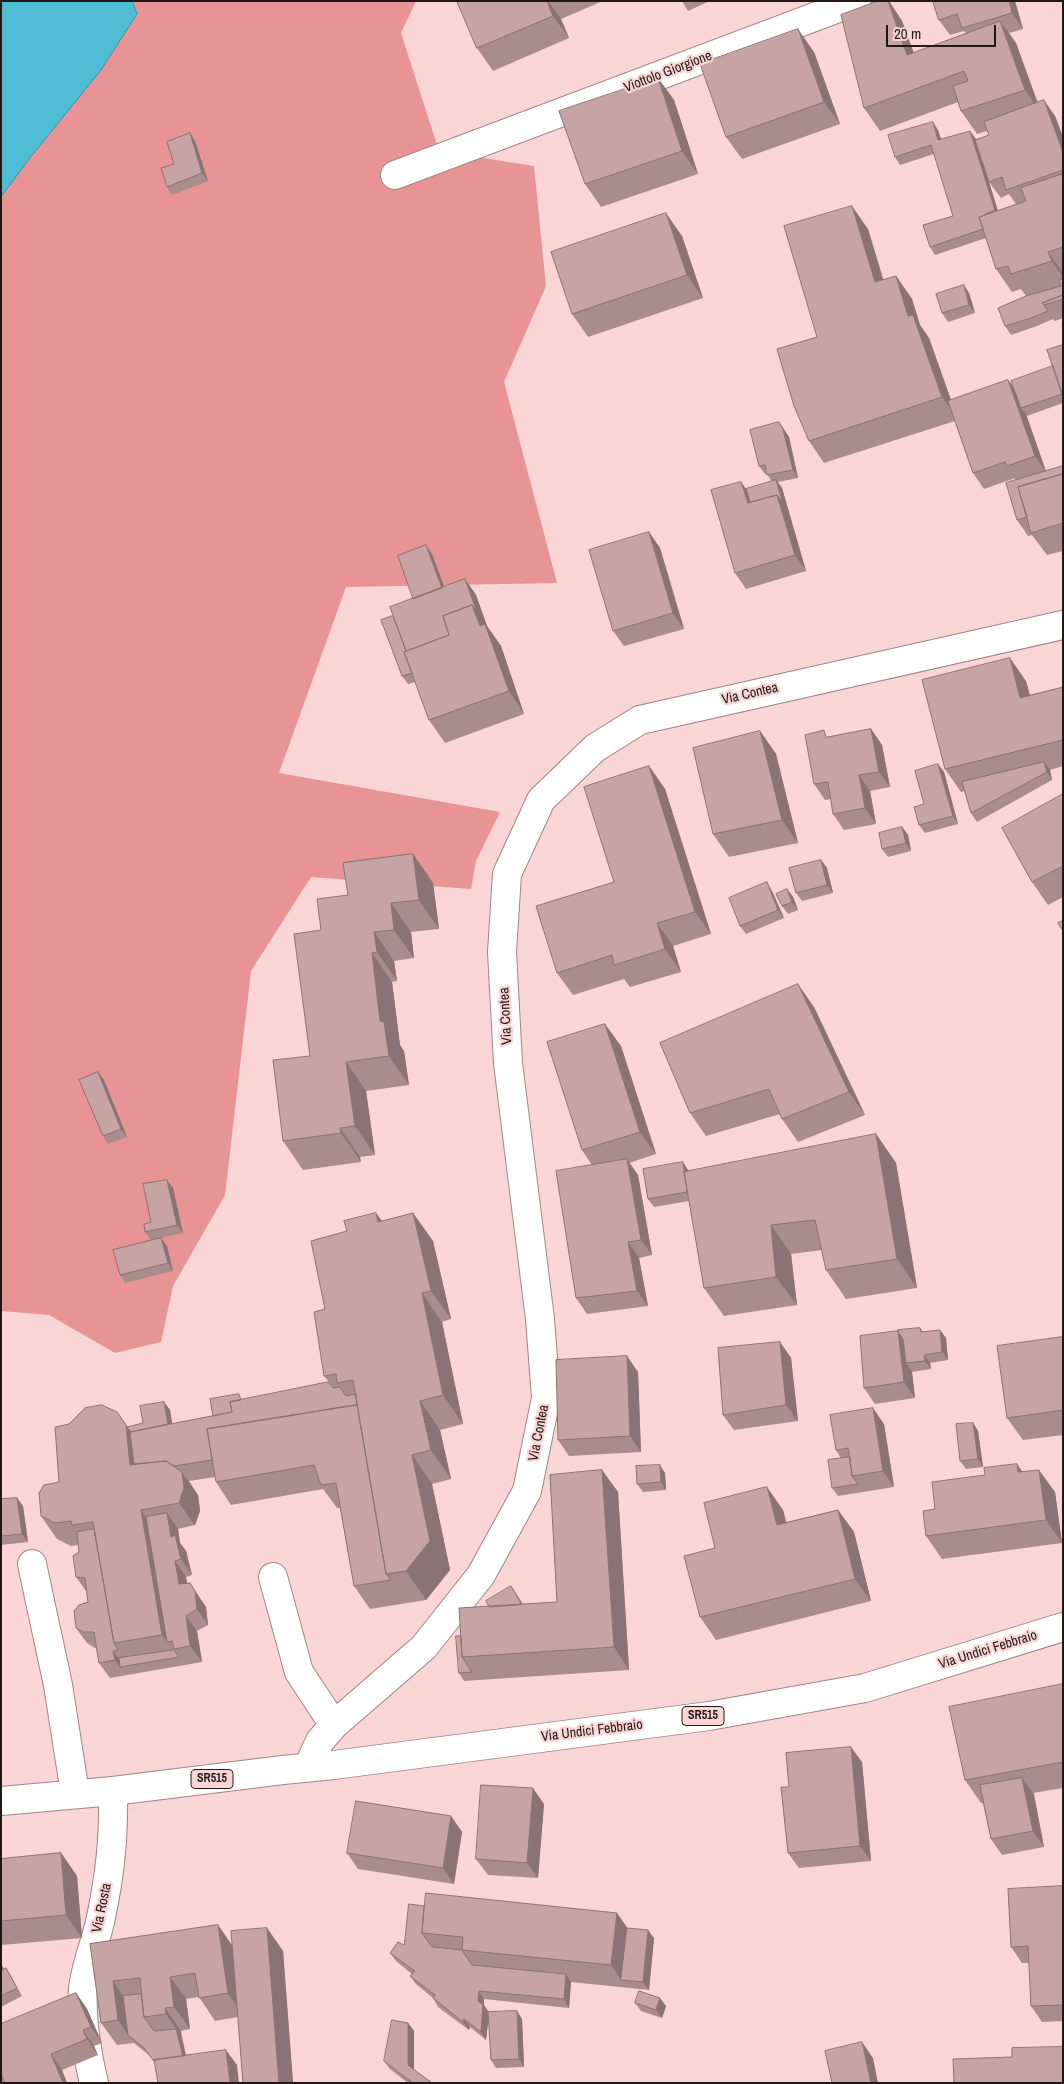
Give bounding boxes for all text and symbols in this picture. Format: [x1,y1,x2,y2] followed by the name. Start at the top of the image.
[889,15,999,47] scale bar
[894,23,921,44] text: 20 m
[622,47,714,97] street label: Viottolo Giorgione
[720,679,780,709] street label: Via Contea
[496,987,516,1045] street label: Via Contea
[525,1403,553,1463] street label: Via Contea
[937,1627,1039,1673] street label: Via Undici Febbraio
[682,1706,724,1725] road number: SR515
[540,1716,644,1746] street label: Via Undici Febbraio
[191,1770,233,1788] road number: SR515
[89,1882,115,1934] street label: Via Rosta

